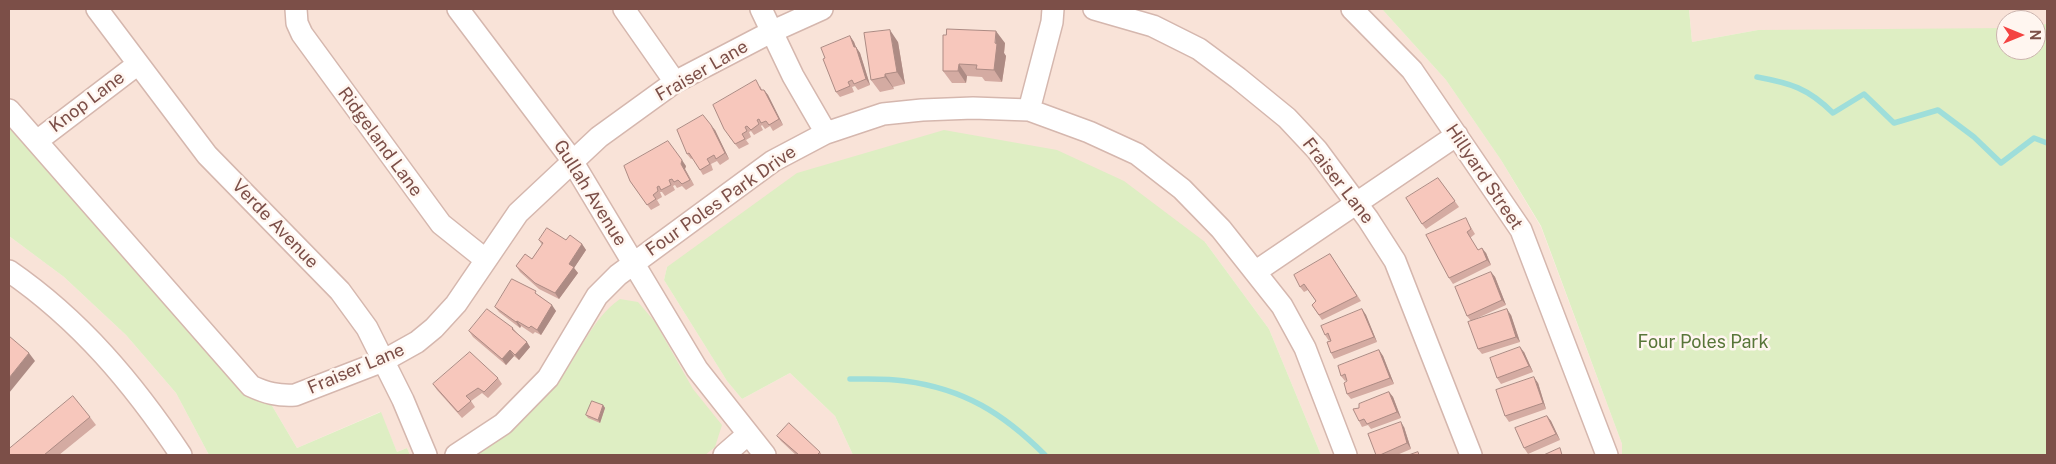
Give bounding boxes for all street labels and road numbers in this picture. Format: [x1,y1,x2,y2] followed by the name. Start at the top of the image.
[652,36,752,106] street label: Fraiser Lane
[45,67,129,137] street label: Knop Lane
[333,83,427,201] street label: Ridgeland Lane
[1441,120,1527,234] street label: Hillyard Street
[1298,134,1378,228] street label: Fraiser Lane
[549,136,631,250] street label: Gullah Avenue
[642,141,800,261] street label: Four Poles Park Drive
[227,175,323,273] street label: Verde Avenue
[304,339,408,399] street label: Fraiser Lane

